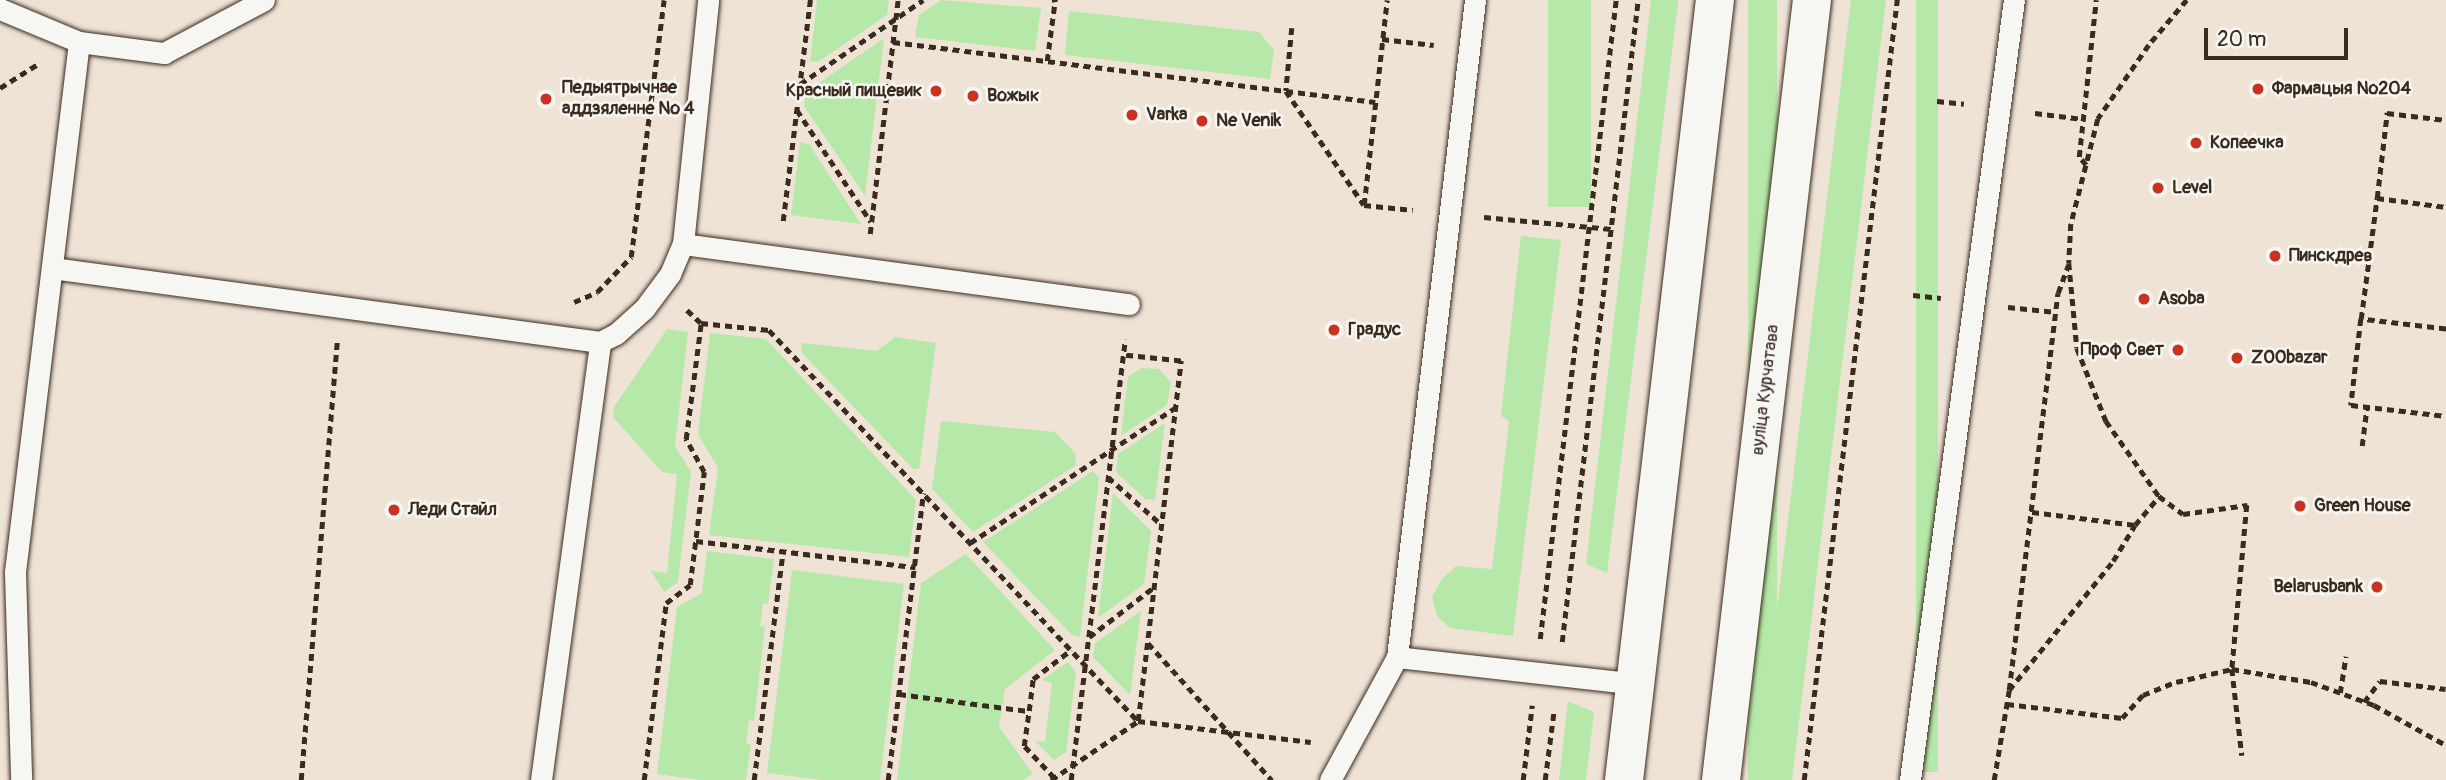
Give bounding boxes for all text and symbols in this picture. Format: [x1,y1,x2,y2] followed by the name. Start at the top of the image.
[2208,14,2352,58] scale bar
[2217,26,2266,53] text: 20 m
[562,78,694,120] place label: Педыятрычнае аддзяленне № 4
[2272,78,2411,100] place label: Фармацыя №204
[786,80,922,102] place label: Красный пищевик
[2250,81,2266,97] marker: Фармацыя №204
[928,83,944,99] marker: Красный пищевик
[987,85,1039,107] place label: Вожык
[965,88,981,104] marker: Вожык
[536,89,556,109] marker: Педыятрычнае аддзяленне № 4
[1146,104,1187,126] place label: Varka
[1124,107,1140,123] marker: Varka
[1216,110,1281,132] place label: Ne Venik
[1194,113,1210,129] marker: Ne Venik
[2210,132,2284,154] place label: Копеечка
[2188,135,2204,151] marker: Копеечка
[2172,177,2212,199] place label: Level
[2150,180,2166,196] marker: Level
[2289,245,2372,267] place label: Пинскдрев
[2267,248,2283,264] marker: Пинскдрев
[2158,288,2205,310] place label: Asoba
[2136,291,2152,307] marker: Asoba
[1348,319,1401,341] place label: Градус
[1326,322,1342,338] marker: Градус
[1747,323,1785,457] street label: вуліца Курчатава
[2081,339,2164,361] place label: Проф Свет
[2170,342,2186,358] marker: Проф Свет
[2251,347,2328,369] place label: ZOObazar
[2229,350,2245,366] marker: ZOObazar
[2314,495,2411,517] place label: Green House
[2292,498,2308,514] marker: Green House
[408,499,497,521] place label: Леди Стайл
[386,502,402,518] marker: Леди Стайл
[2273,576,2363,598] place label: Belarusbank
[2369,579,2385,595] marker: Belarusbank

